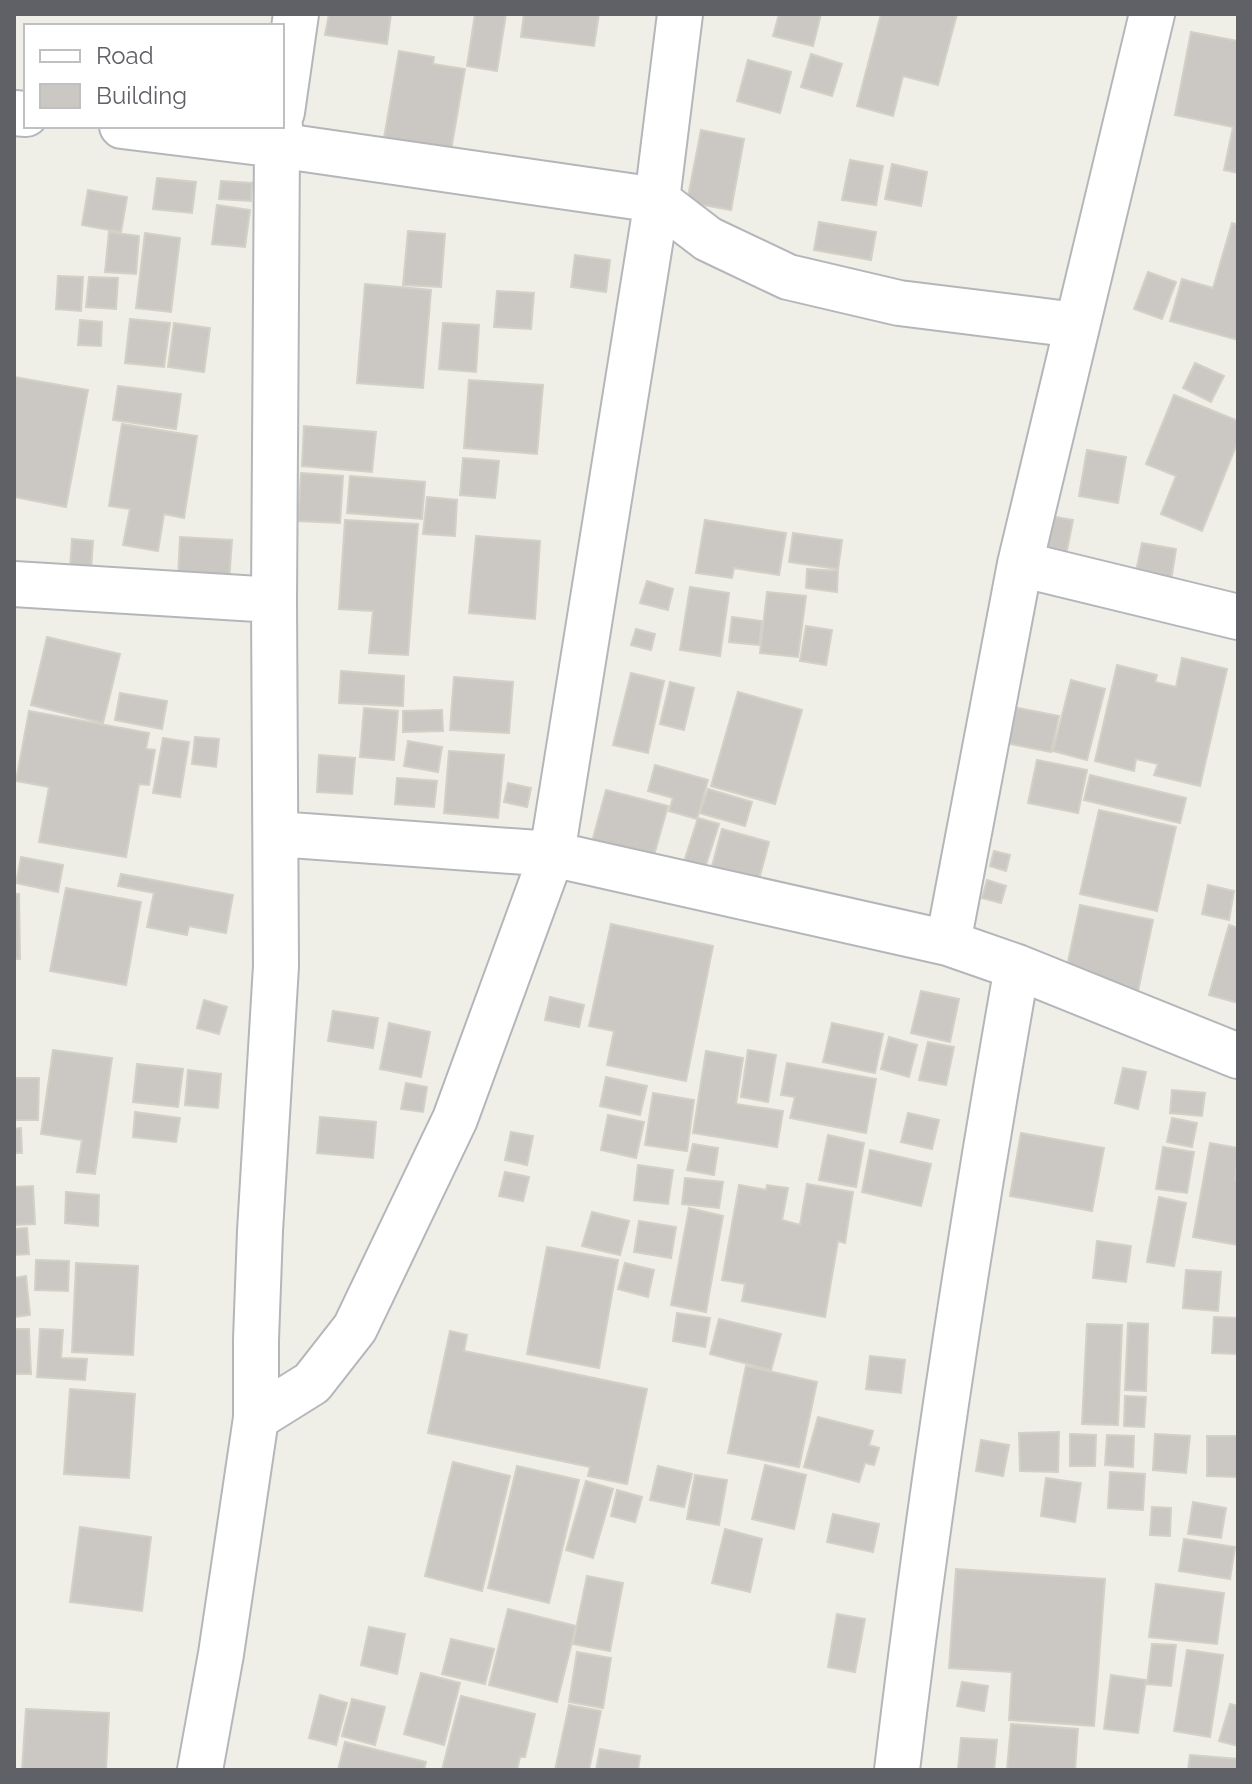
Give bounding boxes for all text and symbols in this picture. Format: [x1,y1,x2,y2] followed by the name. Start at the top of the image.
[24,24,284,128] legend
[96,41,154,70] text: Road
[96,81,187,110] text: Building

